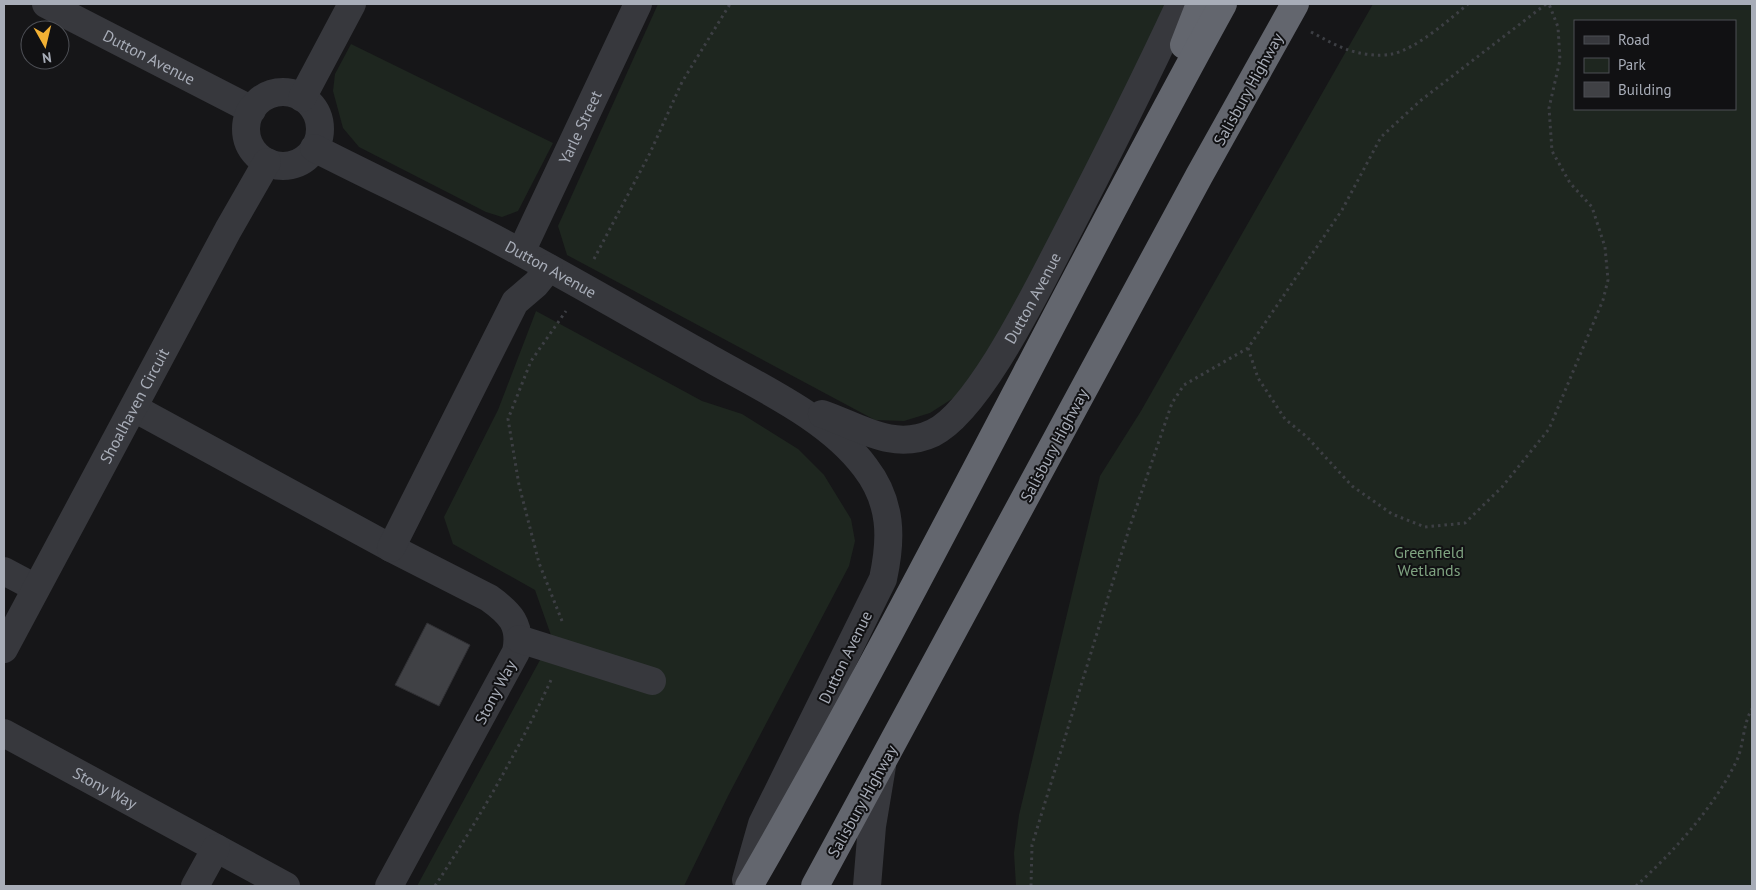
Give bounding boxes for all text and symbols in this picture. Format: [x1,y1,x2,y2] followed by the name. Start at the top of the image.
[20,20,70,70] north arrow
[1574,20,1736,110] legend
[100,25,199,89] street label: Dutton Avenue
[1209,29,1287,149] street label: Salisbury Highway
[1618,30,1650,49] text: Road
[41,48,53,67] text: N
[1618,55,1646,74] text: Park
[1618,80,1672,99] text: Building
[554,87,606,167] street label: Yarle Street
[502,236,600,302] street label: Dutton Avenue
[1000,249,1065,347] street label: Dutton Avenue
[95,344,173,467] street label: Shoalhaven Circuit
[1016,384,1093,505] street label: Salisbury Highway
[1394,542,1464,580] park label: Greenfield Wetlands
[814,607,876,707] street label: Dutton Avenue
[470,656,520,728] street label: Stony Way
[823,741,901,861] street label: Salisbury Highway
[70,762,141,814] street label: Stony Way

